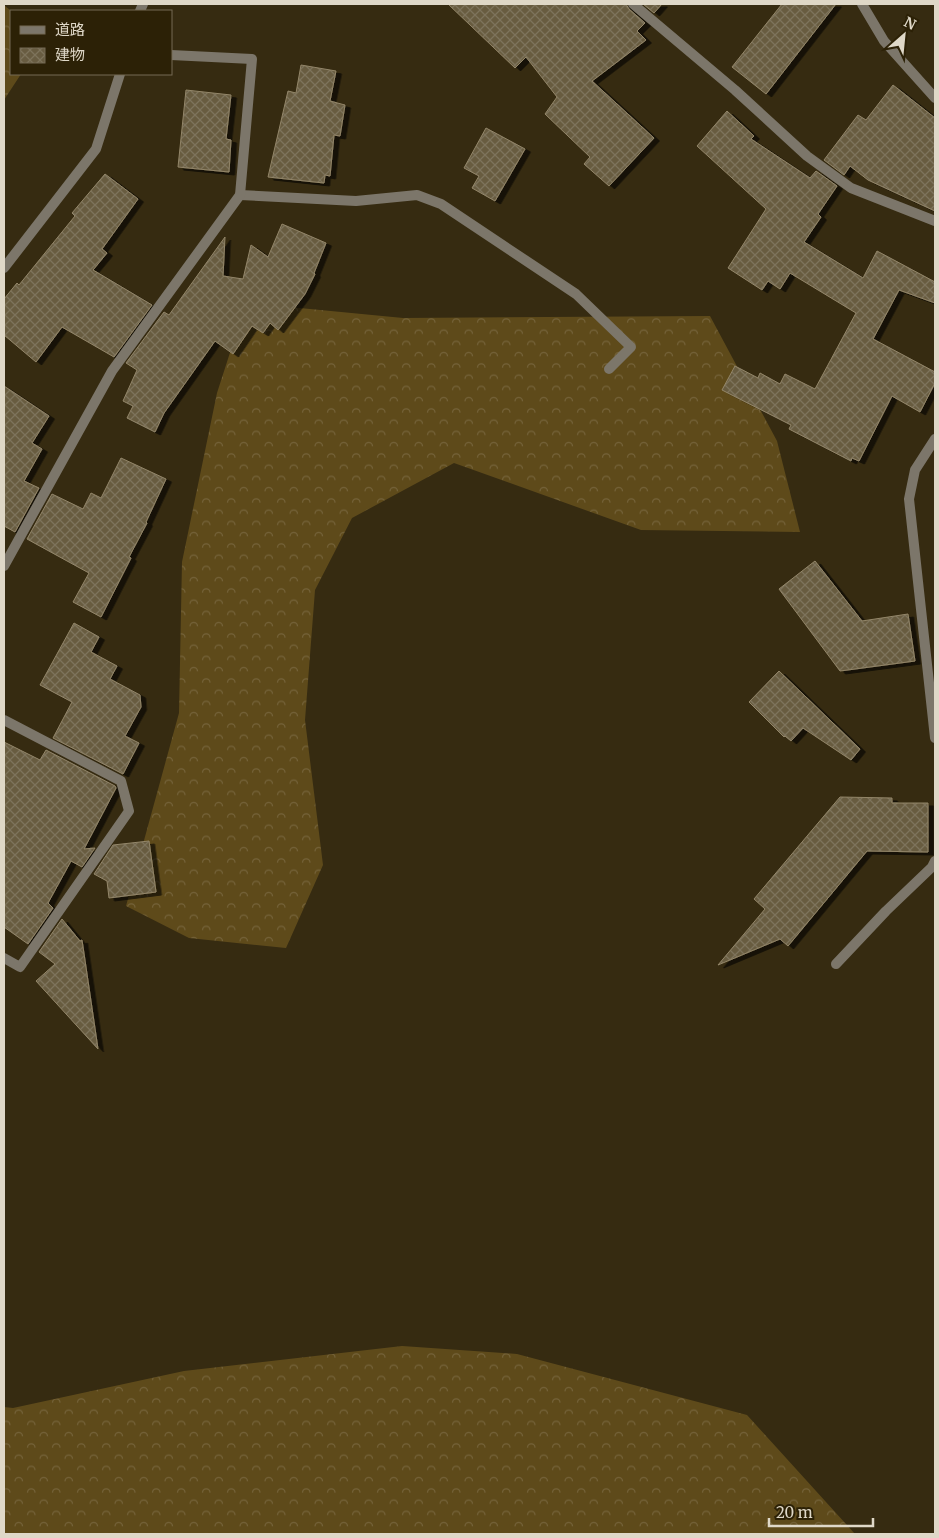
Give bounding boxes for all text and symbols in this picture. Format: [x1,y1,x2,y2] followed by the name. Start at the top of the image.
[10,10,172,75] legend
[879,10,929,60] north arrow
[901,13,919,34] text: N
[55,20,85,39] text: 道路
[55,45,85,64] text: 建物
[769,1496,873,1528] scale bar
[776,1503,813,1522] text: 20 m

